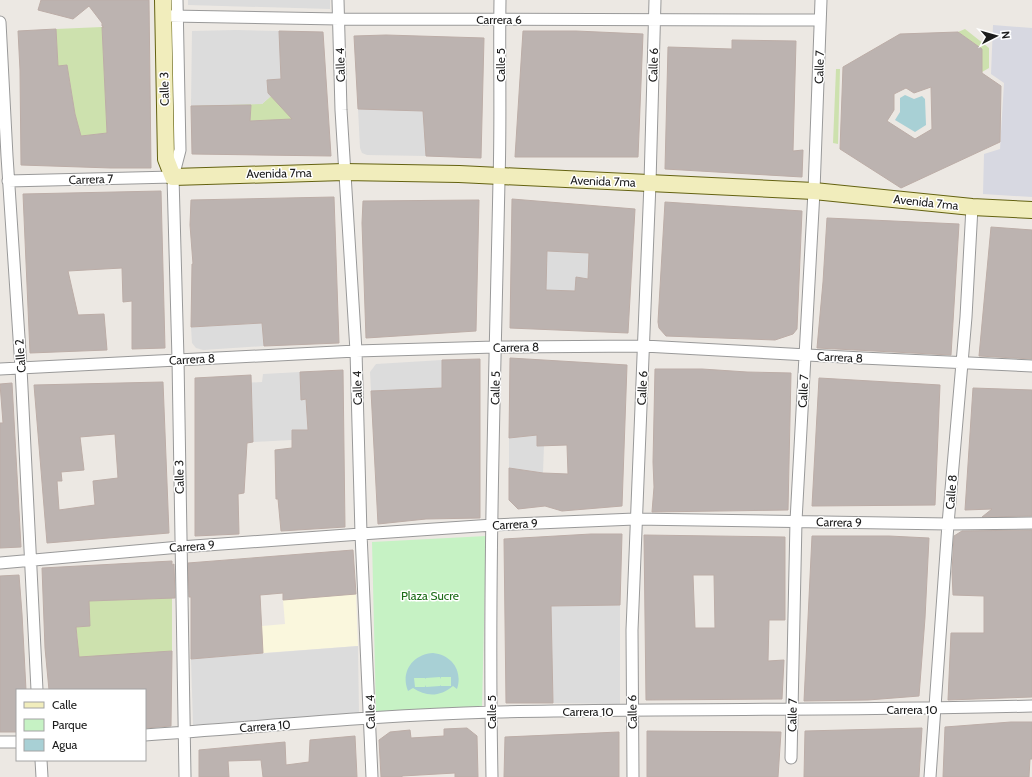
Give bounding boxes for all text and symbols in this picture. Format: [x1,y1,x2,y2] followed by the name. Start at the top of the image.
[476,12,522,27] street label: Carrera 6
[976,16,1016,56] north arrow
[999,30,1013,40] text: N
[332,47,348,83] street label: Calle 4
[645,47,661,82] street label: Calle 6
[493,48,508,82] street label: Calle 5
[811,50,827,84] street label: Calle 7
[156,72,172,106] street label: Calle 3
[246,165,312,181] street label: Avenida 7ma
[68,171,114,187] street label: Carrera 7
[570,172,636,190] street label: Avenida 7ma
[893,191,959,213] street label: Avenida 7ma
[11,339,29,373] street label: Calle 2
[493,339,539,355] street label: Carrera 8
[817,348,863,366] street label: Carrera 8
[169,350,215,368] street label: Carrera 8
[349,370,365,406] street label: Calle 4
[634,370,650,406] street label: Calle 6
[487,371,503,405] street label: Calle 5
[795,374,811,408] street label: Calle 7
[171,460,187,494] street label: Calle 3
[942,474,960,510] street label: Calle 8
[816,514,862,530] street label: Carrera 9
[492,515,538,533] street label: Carrera 9
[169,537,215,555] street label: Carrera 9
[401,588,459,603] park label: Plaza Sucre
[16,689,146,761] legend
[362,694,378,730] street label: Calle 4
[624,694,640,729] street label: Calle 6
[484,695,499,729] street label: Calle 5
[52,697,77,712] text: Calle
[784,698,800,732] street label: Calle 7
[886,702,938,717] street label: Carrera 10
[562,704,614,719] street label: Carrera 10
[52,717,87,732] text: Parque
[239,717,291,735] street label: Carrera 10
[52,737,78,752] text: Agua

